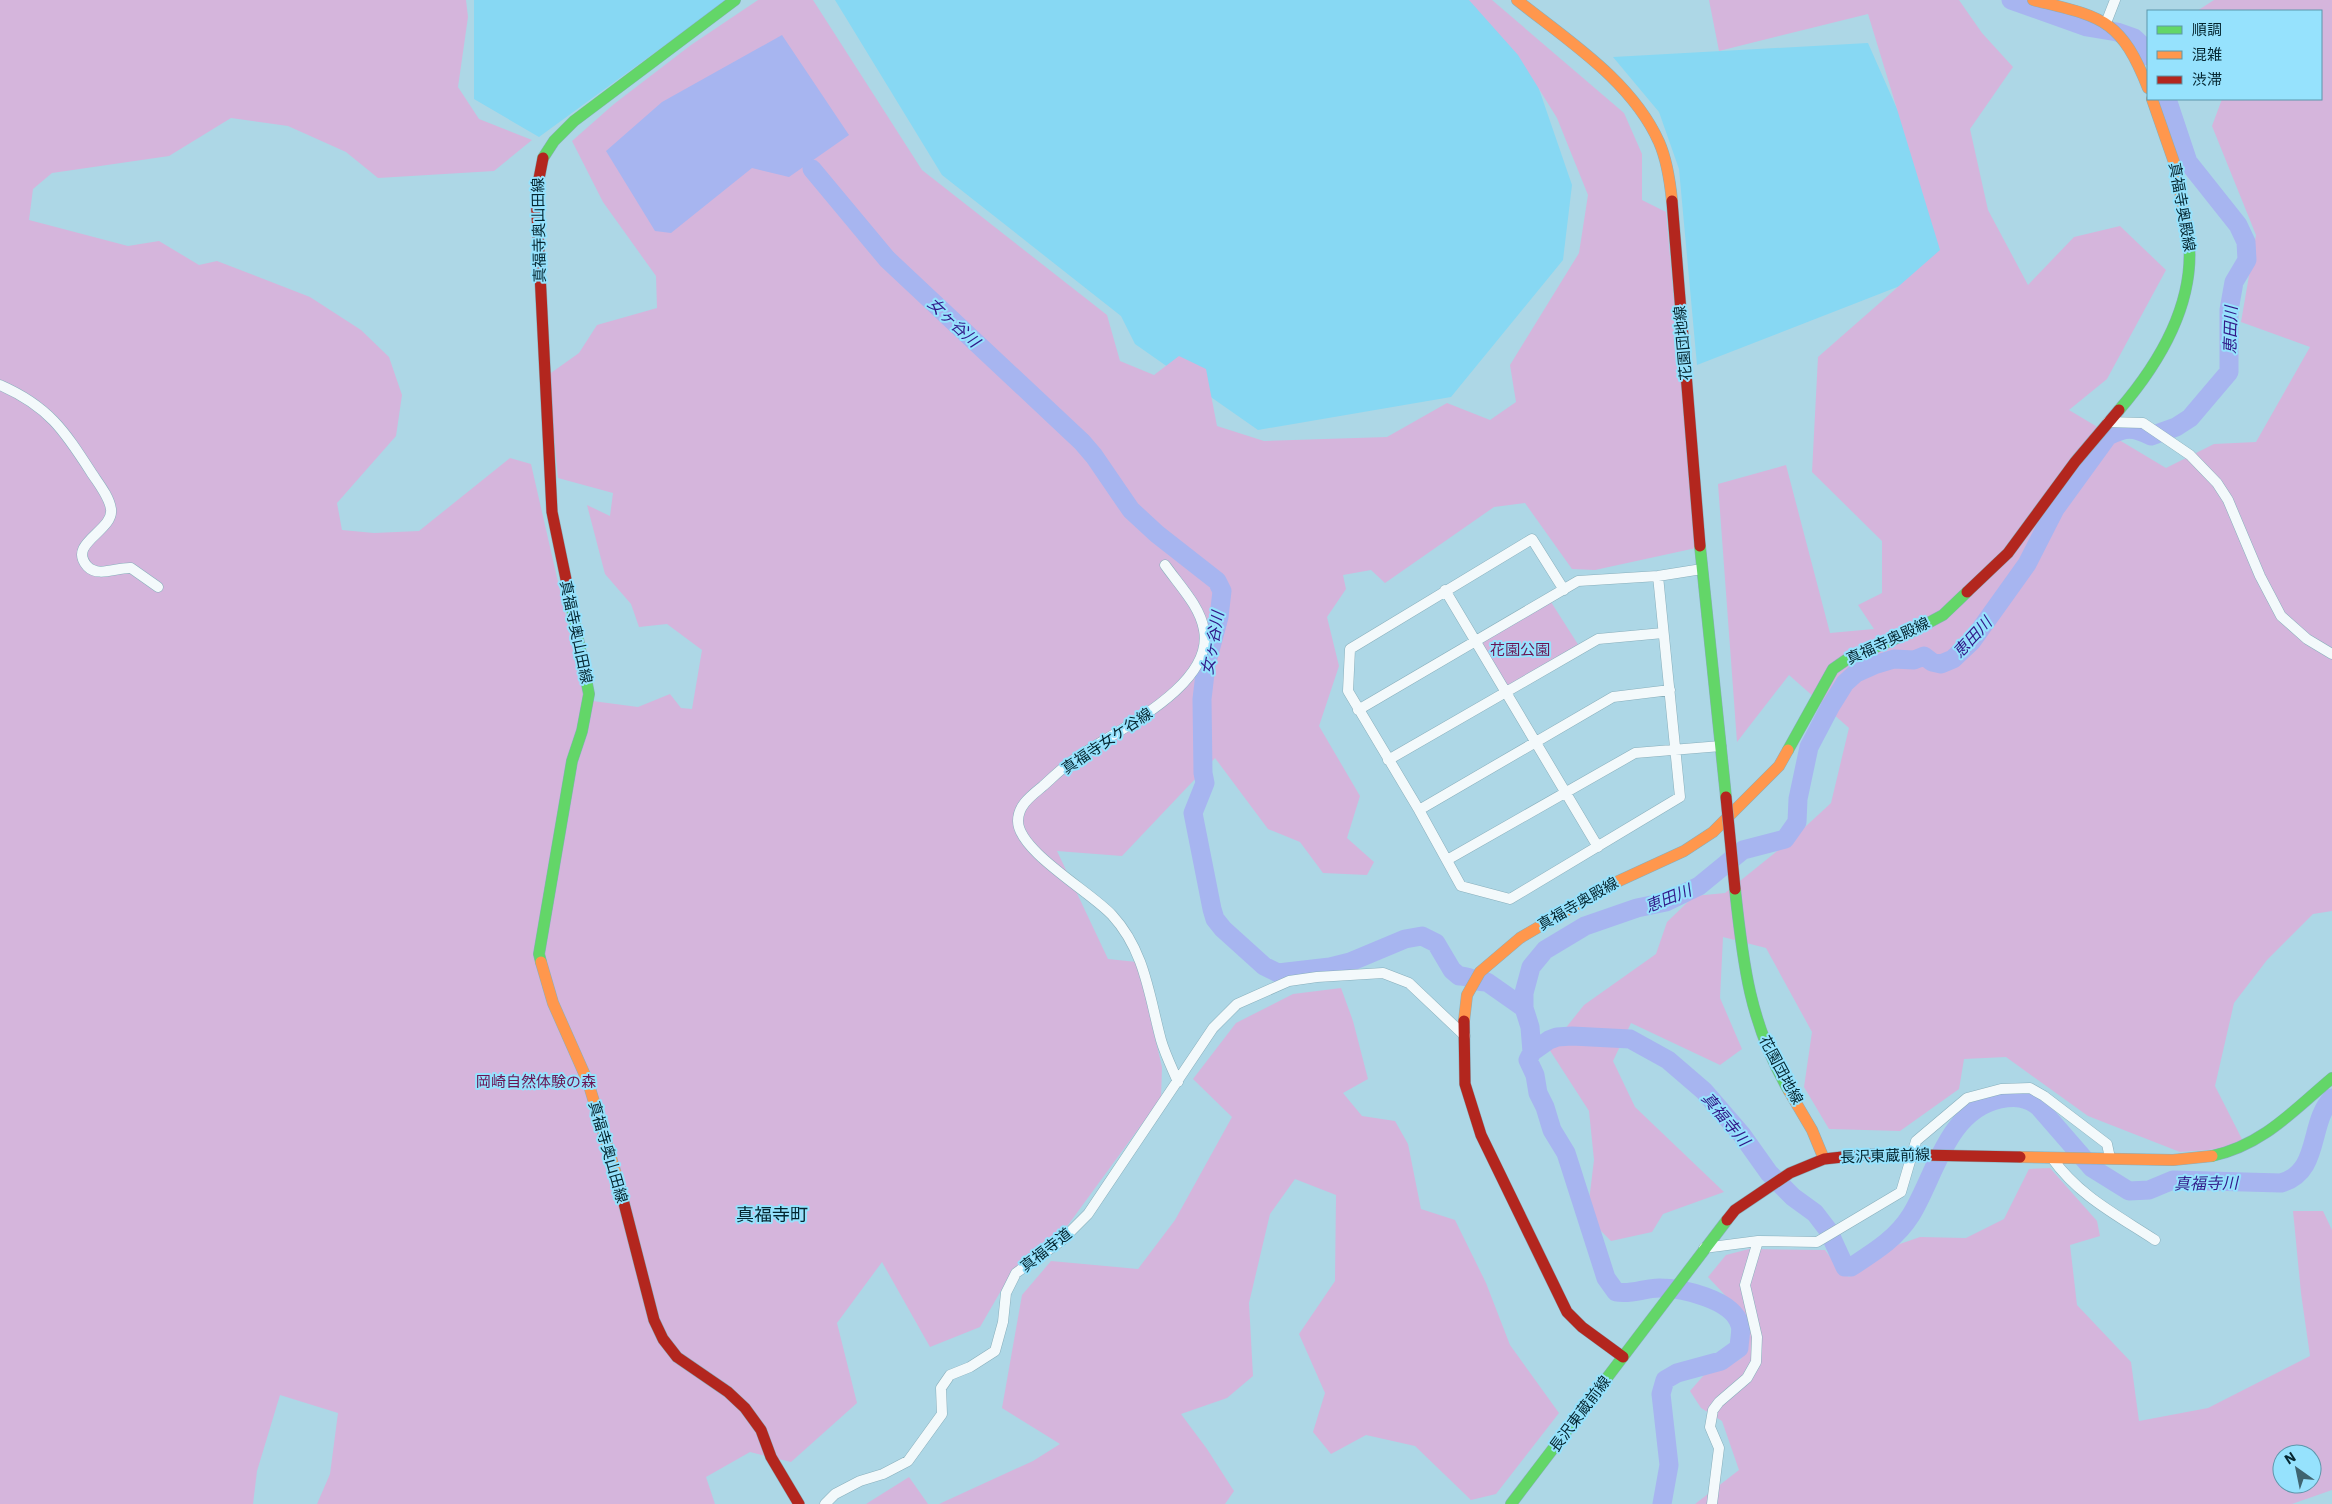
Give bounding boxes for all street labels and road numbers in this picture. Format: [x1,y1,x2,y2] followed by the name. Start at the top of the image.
[2165,161,2200,253] street label: 真福寺奥殿線
[528,177,549,283] street label: 真福寺奥山田線
[1670,305,1695,381] street label: 花園団地線
[556,579,597,685] street label: 真福寺奥山田線
[1843,613,1933,668] street label: 真福寺奥殿線
[1058,703,1156,778] street label: 真福寺女ケ谷線
[1534,873,1621,934] street label: 真福寺奥殿線
[1755,1032,1807,1107] street label: 花園団地線
[585,1099,632,1205] street label: 真福寺奥山田線
[1840,1144,1930,1167] street label: 長沢東蔵前線
[1016,1224,1075,1276] street label: 真福寺道
[1545,1372,1614,1455] street label: 長沢東蔵前線

